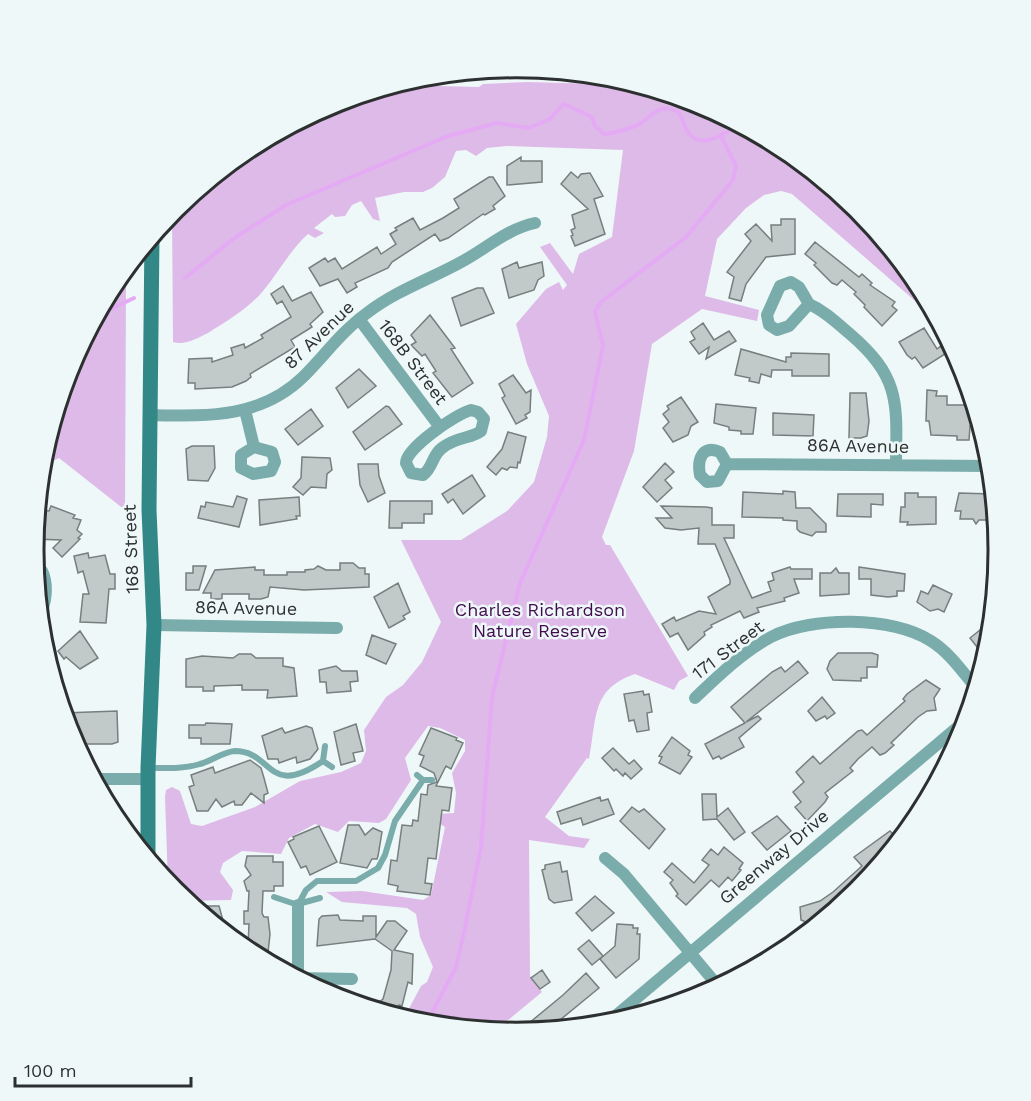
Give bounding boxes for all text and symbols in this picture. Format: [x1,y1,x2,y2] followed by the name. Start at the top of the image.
[279,296,358,373] street label: 87 Avenue
[375,315,452,409] street label: 168B Street
[807,434,909,457] street label: 86A Avenue
[118,504,143,594] street label: 168 Street
[195,596,297,619] street label: 86A Avenue
[455,599,625,641] park label: Charles Richardson Nature Reserve
[688,616,768,683] street label: 171 Street
[715,805,833,908] street label: Greenway Drive
[15,1050,190,1088] scale bar
[24,1060,77,1081] text: 100 m

